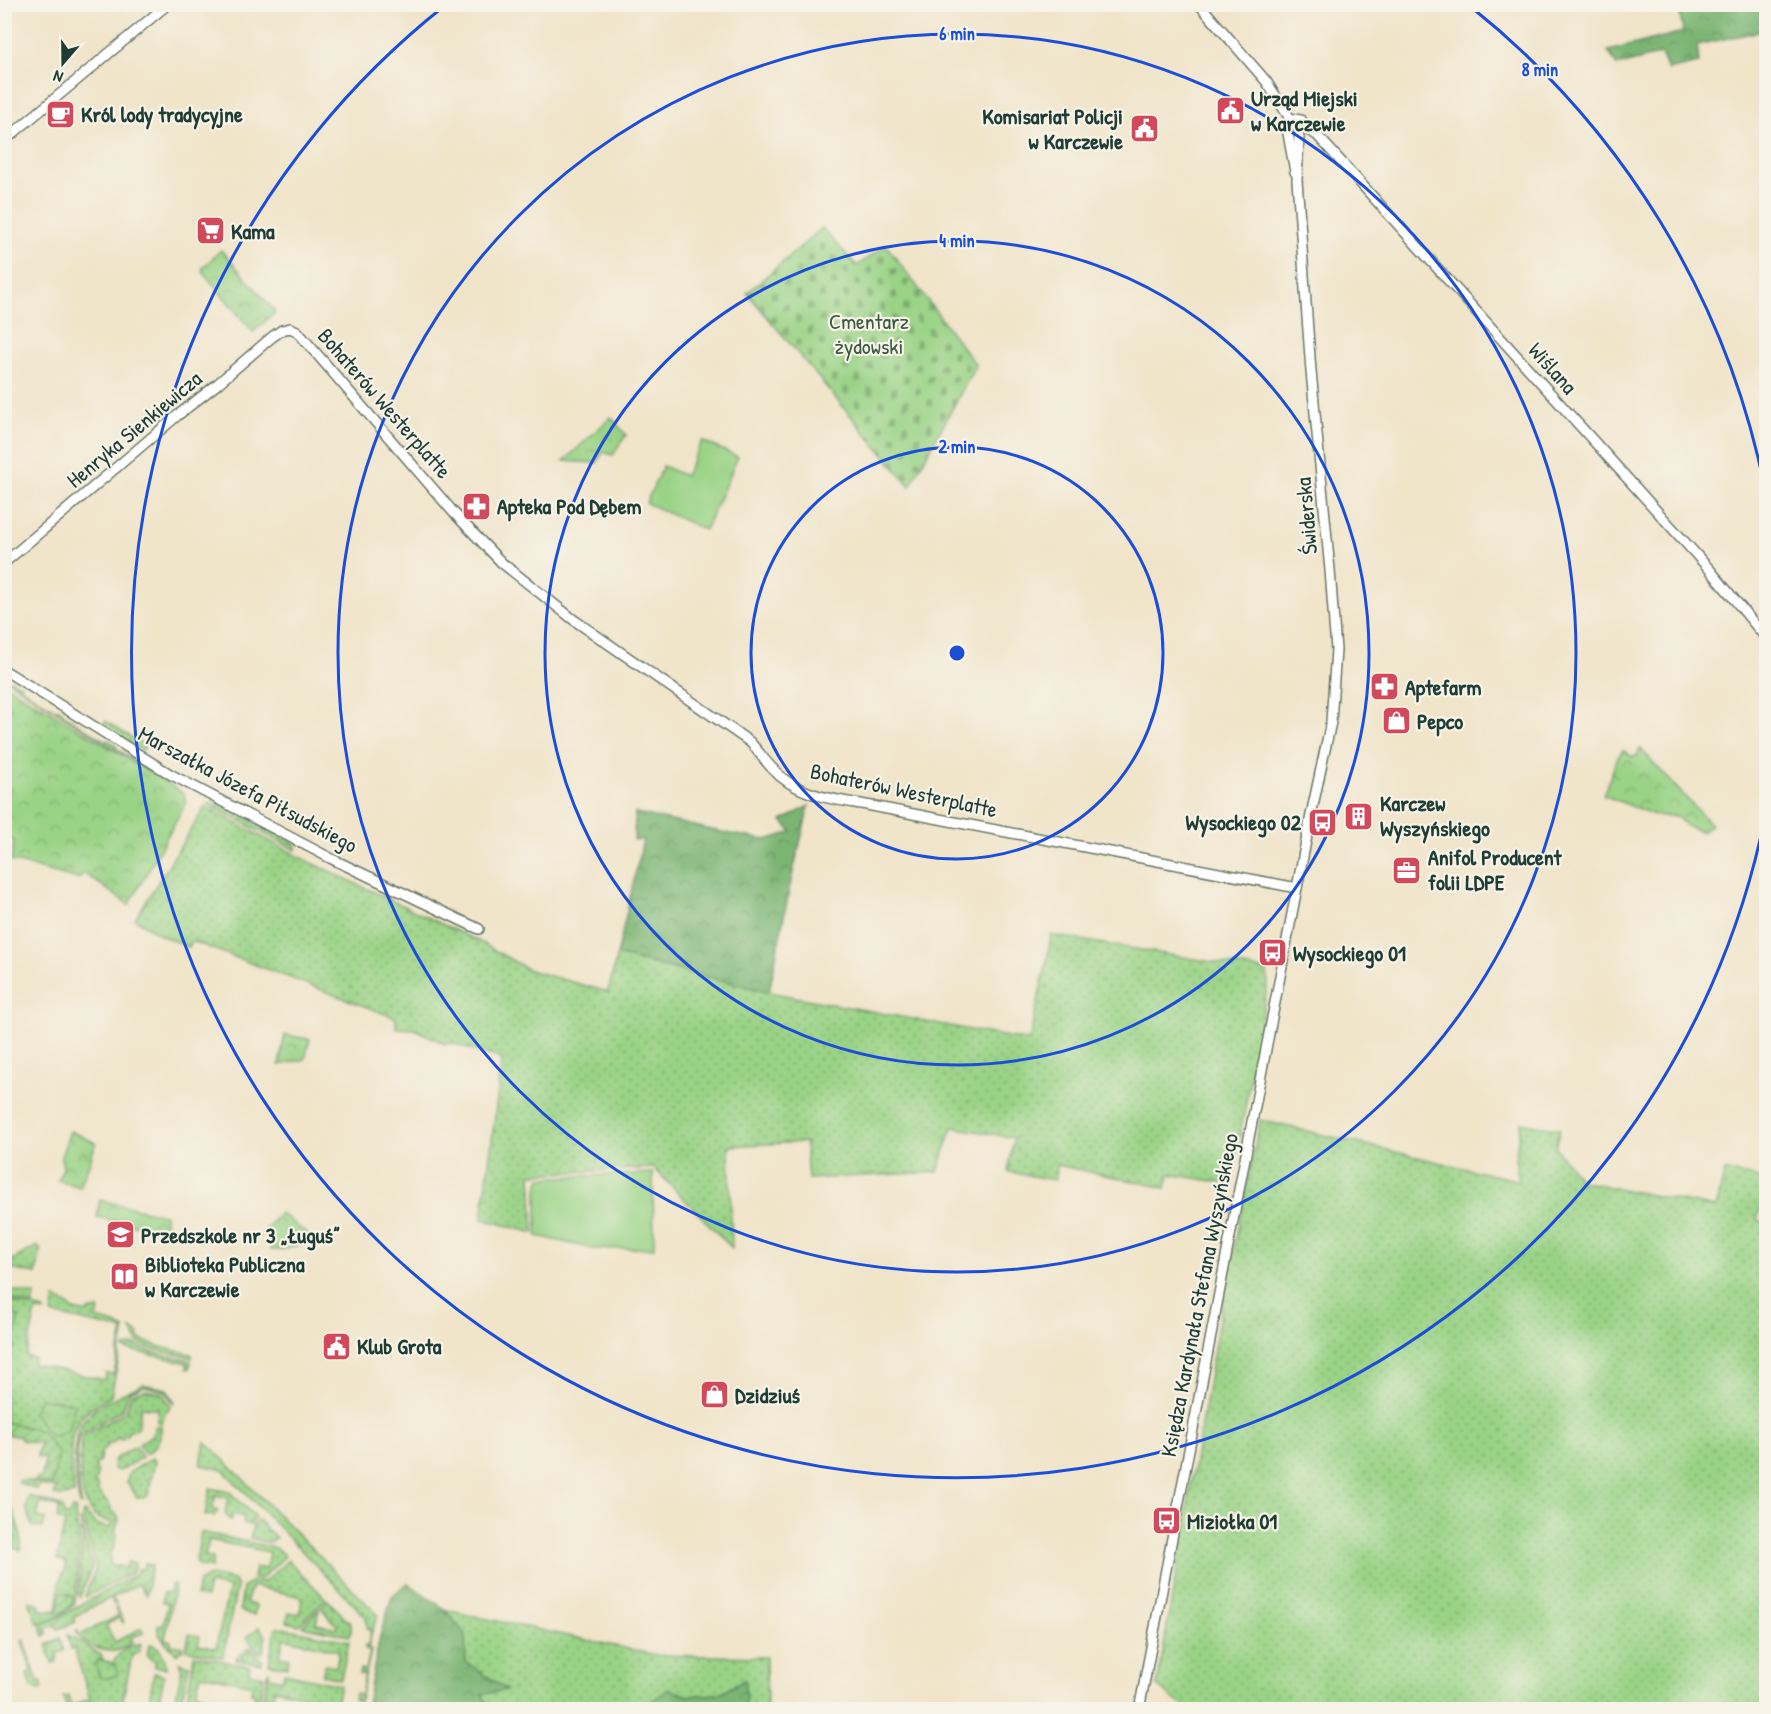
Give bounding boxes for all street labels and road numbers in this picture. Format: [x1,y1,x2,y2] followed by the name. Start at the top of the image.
[311,321,459,485] street label: Bohaterów Westerplatte
[1522,336,1584,401] street label: Wiślana
[60,363,208,494] street label: Henryka Sienkiewicza
[1288,476,1324,556] street label: Świderska
[133,718,363,860] street label: Marszałka Józefa Piłsudskiego
[808,756,1000,824] street label: Bohaterów Westerplatte
[1153,1131,1245,1459] street label: Księdza Kardynała Stefana Wyszyńskiego

